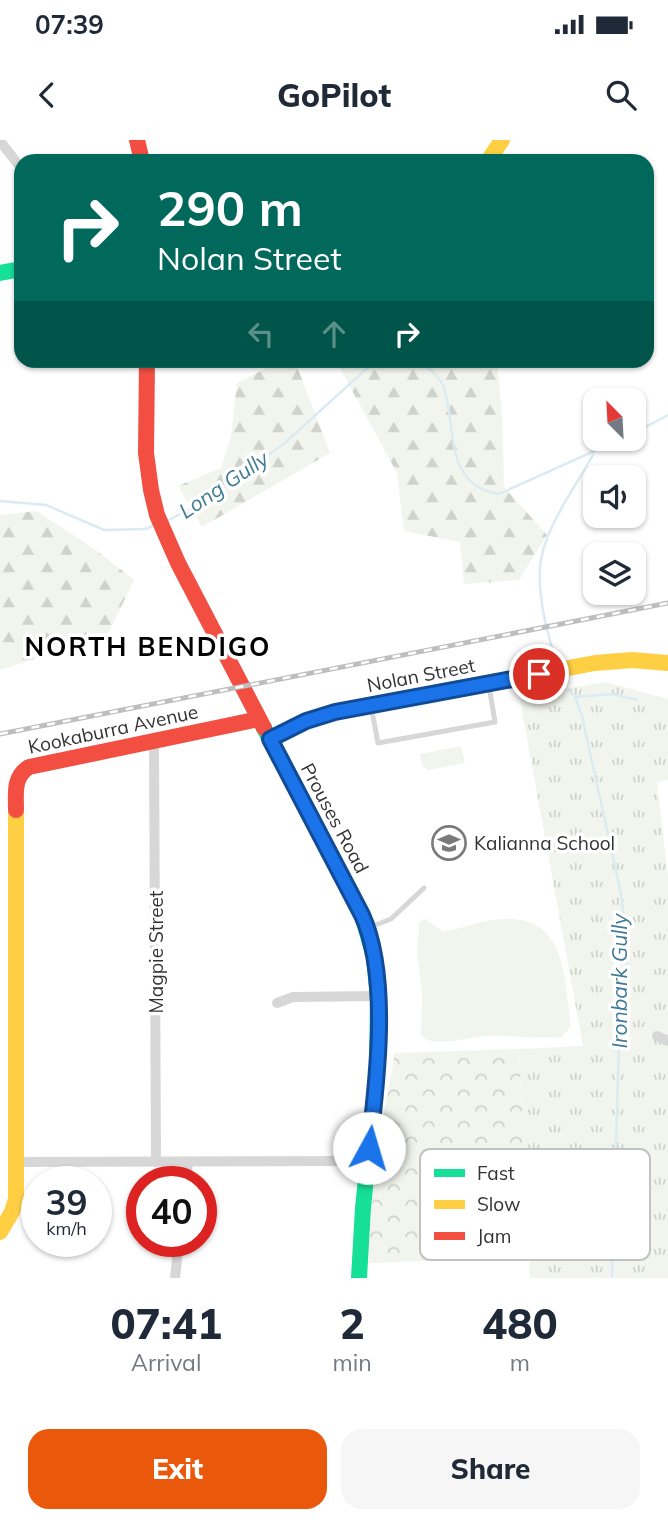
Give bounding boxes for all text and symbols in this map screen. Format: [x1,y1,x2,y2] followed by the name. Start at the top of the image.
[35,8,104,41] text: 07:39
[277,75,391,115] text: GoPilot
[28,76,66,114] icon: back
[602,76,640,114] icon: search
[157,177,303,238] text: 290 m
[42,182,133,273] icon: right
[157,238,342,278] text: Nolan Street
[242,315,280,353] icon: left
[315,315,353,353] icon: ahead
[388,315,426,353] icon: right
[583,388,646,452] north arrow
[583,388,646,605] map controls
[174,444,274,524] water label: Long Gully
[583,465,646,528] button: sound
[583,542,646,605] button: layers
[24,630,272,663] district label: NORTH BENDIGO
[509,644,569,704] pin
[365,653,477,697] street label: Nolan Street
[520,655,558,693] icon: arrive
[26,699,200,759] street label: Kookaburra Avenue
[296,759,374,877] street label: Prouses Road
[430,824,468,862] school or university icon: Kalianna School
[474,831,615,855] place label: Kalianna School
[144,890,168,1013] street label: Magpie Street
[606,913,632,1048] water label: Ironbark Gully
[332,1111,406,1185] position arrow
[420,1149,650,1260] legend
[477,1161,515,1185] text: Fast
[126,1166,217,1257] speed limit sign: 40
[45,1180,88,1224] text: 39
[477,1192,521,1216] text: Slow
[46,1217,87,1240] text: km/h
[477,1224,511,1248] text: Jam
[110,1297,222,1350] text: 07:41
[339,1297,365,1350] text: 2
[482,1297,558,1350] text: 480
[131,1348,201,1377] text: Arrival
[332,1348,372,1377] text: min
[510,1348,530,1377] text: m
[28,1429,327,1509] button: Exit
[341,1429,640,1509] button: Share

